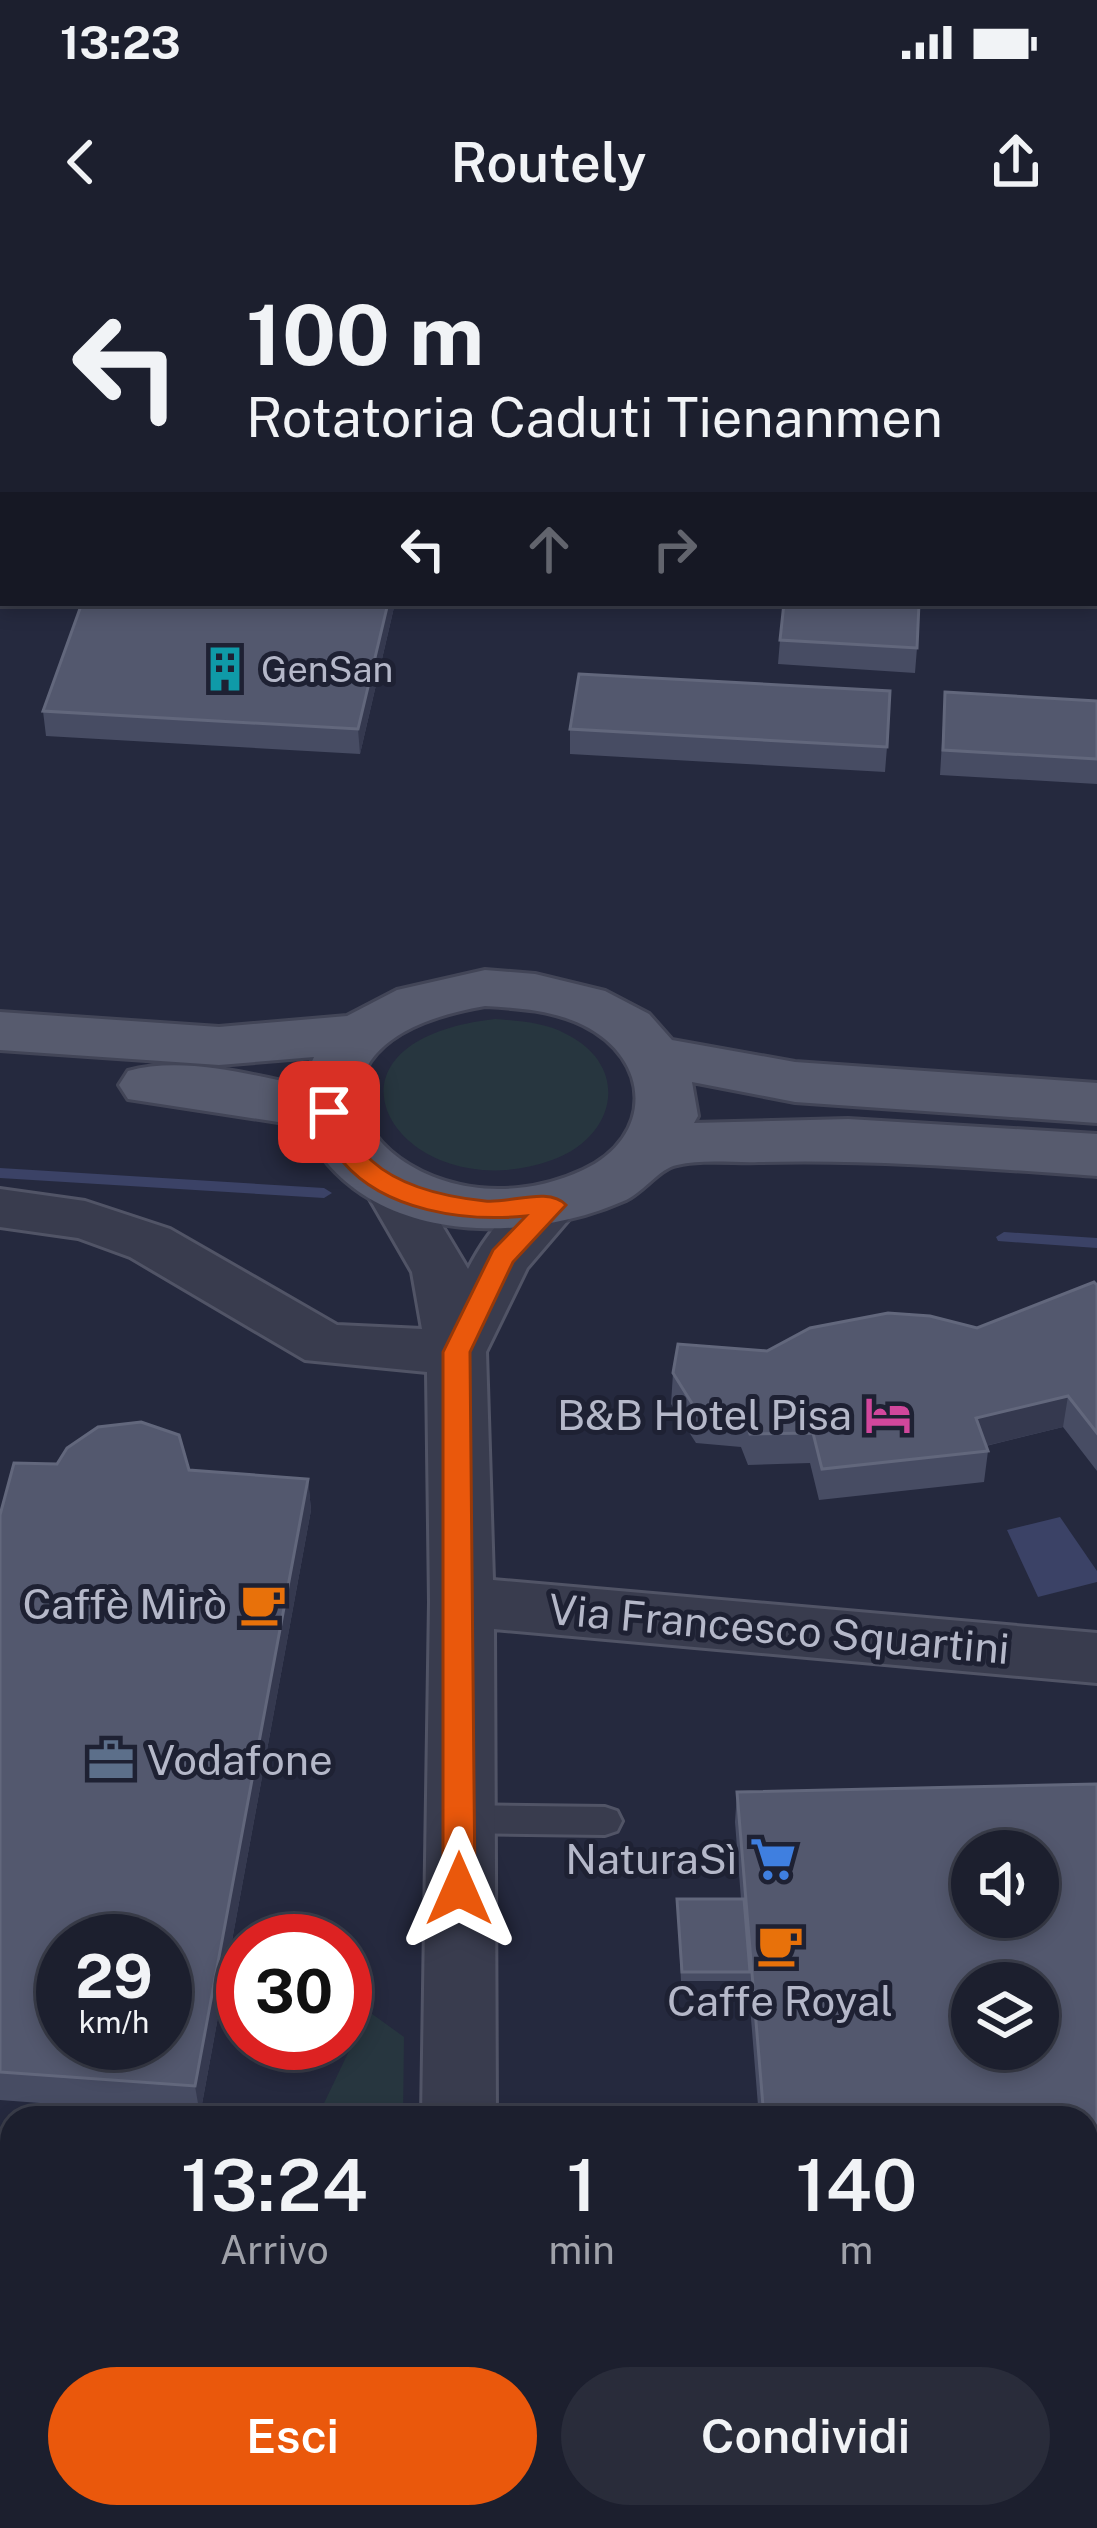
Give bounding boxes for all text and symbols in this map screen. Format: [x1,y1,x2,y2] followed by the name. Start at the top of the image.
[60,16,181,69] text: 13:23
[48,129,114,195] icon: back
[983,129,1049,195] icon: share
[450,131,647,194] text: Routely
[246,285,484,384] text: 100 m
[48,288,204,444] icon: left
[246,386,943,449] text: Rotatoria Caduti Tienanmen
[390,516,456,582] icon: left
[516,516,582,582] icon: ahead
[642,516,708,582] icon: right
[200,644,250,694] building icon: GenSan
[261,648,393,690] place label: GenSan
[278,1061,380,1163] pin
[296,1079,362,1145] icon: arrive
[557,1390,852,1439] place label: B&B Hotel Pisa
[863,1390,913,1440] hotel icon: B&B Hotel Pisa
[22,1579,227,1628] place label: Caffè Mirò
[238,1579,288,1629] cafe icon: Caffè Mirò
[547,1584,1011,1673] street label: Via Francesco Squartini
[86,1735,136,1785] office icon: Vodafone
[147,1735,333,1784] place label: Vodafone
[396,1826,522,1952] position arrow
[951,1830,1059,2070] map controls
[951,1830,1059,1938] button: sound
[565,1834,737,1883] place label: NaturaSì
[748,1834,798,1884] supermarket icon: NaturaSì
[216,1914,372,2070] speed limit sign: 30
[755,1920,805,1970] cafe icon: Caffe Royal
[75,1941,153,2012] text: 29
[951,1962,1059,2070] button: layers
[667,1976,893,2025] place label: Caffe Royal
[79,2004,149,2040] text: km/h
[181,2143,368,2227] text: 13:24
[567,2143,597,2227] text: 1
[795,2143,917,2227] text: 140
[220,2227,329,2273] text: Arrivo
[549,2227,615,2273] text: min
[839,2227,873,2273] text: m
[48,2367,537,2505] button: Esci
[561,2367,1050,2505] button: Condividi

